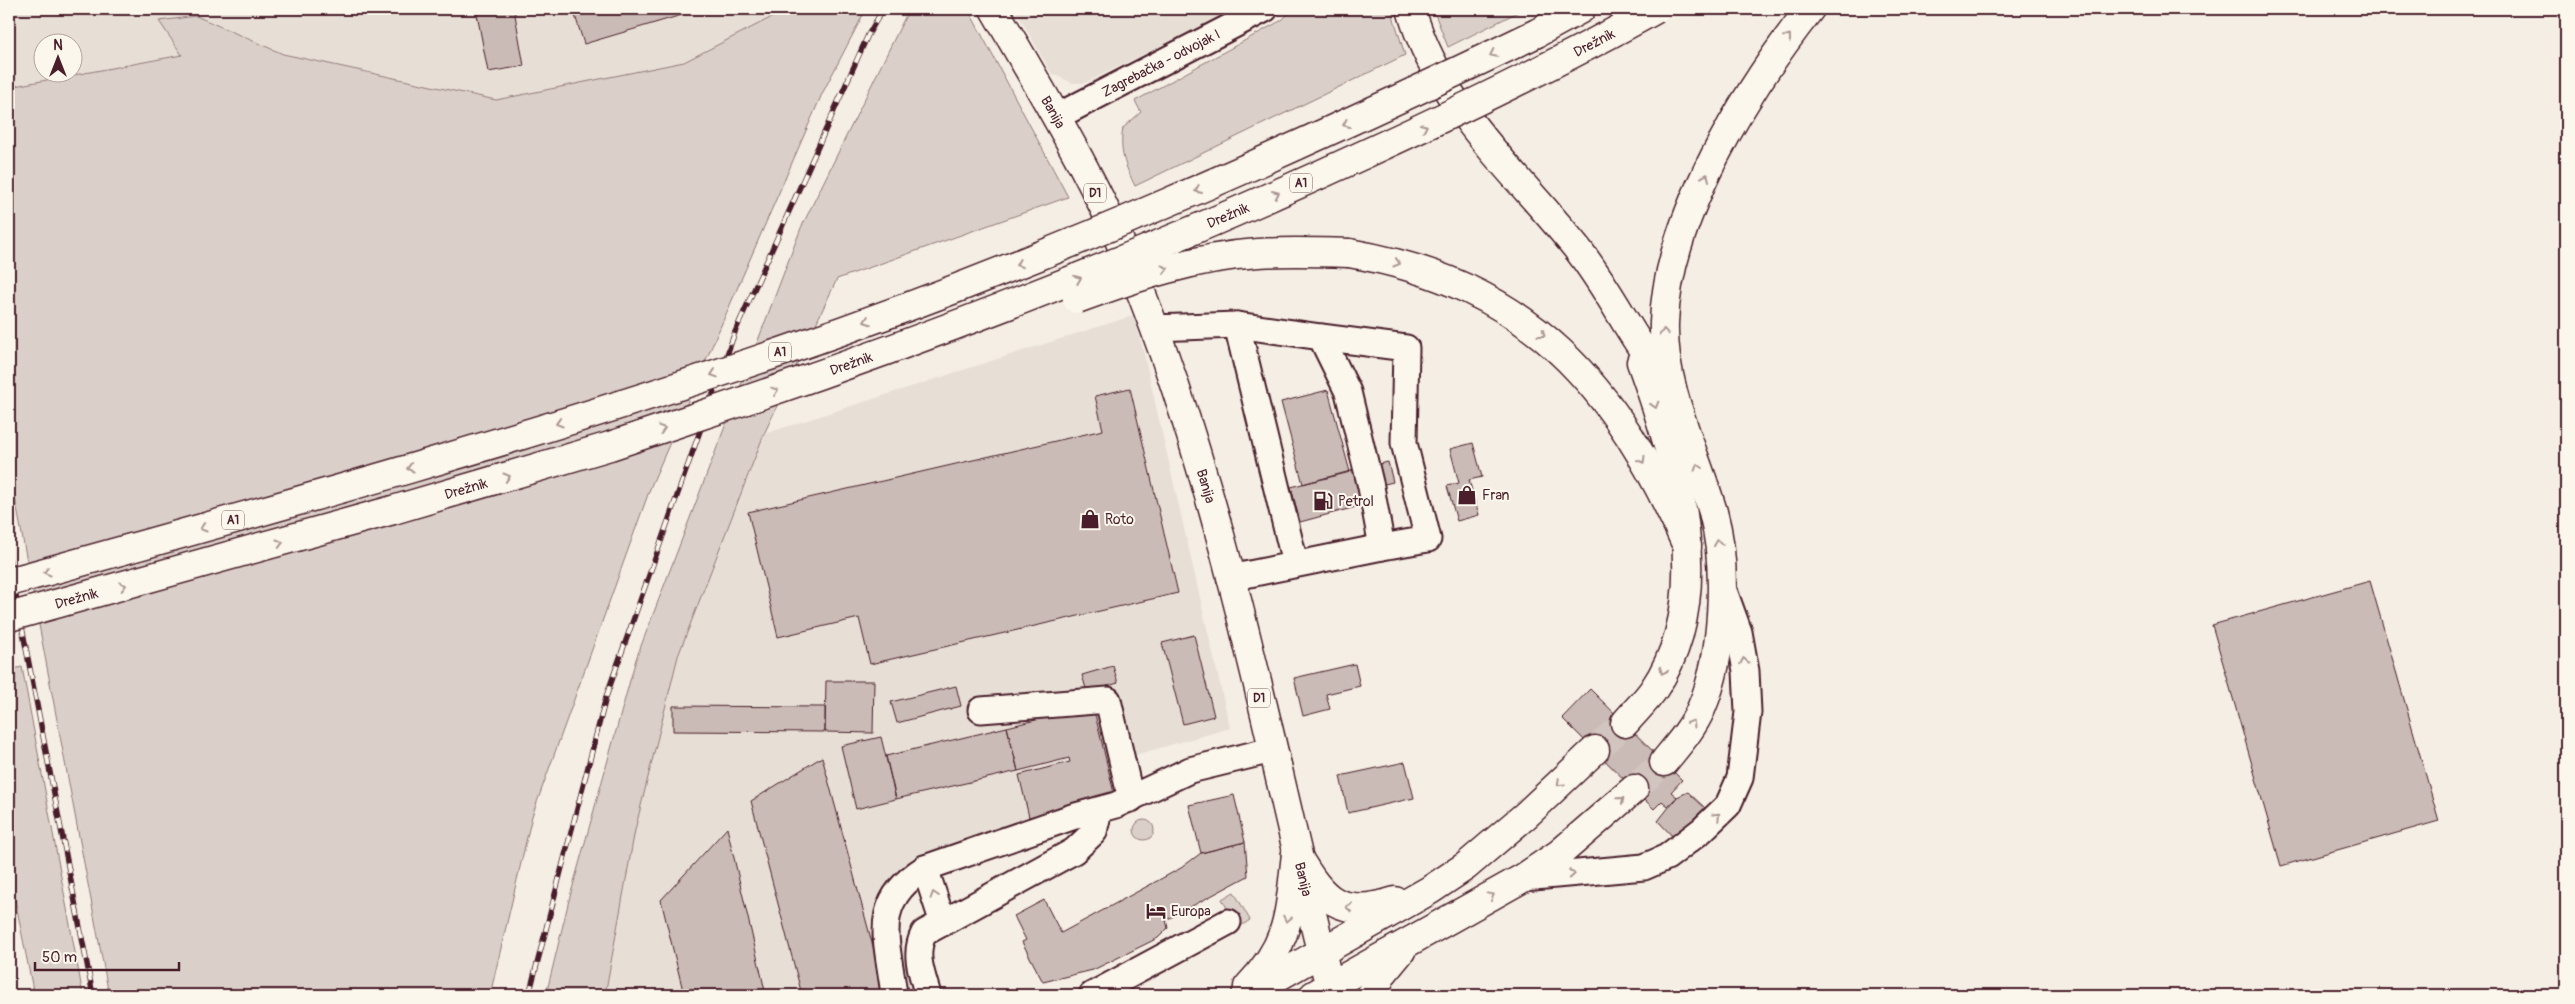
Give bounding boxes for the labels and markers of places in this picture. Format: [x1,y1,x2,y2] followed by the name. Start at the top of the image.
[1456,484,1478,506] shop icon: Fran
[1482,487,1510,504] place label: Fran
[1312,490,1334,512] fuel station icon: Petrol
[1338,493,1374,510] place label: Petrol
[1079,508,1101,530] shop icon: Roto
[1105,511,1134,528] place label: Roto
[1145,900,1167,922] hotel icon: Europa
[1171,903,1211,920] place label: Europa

